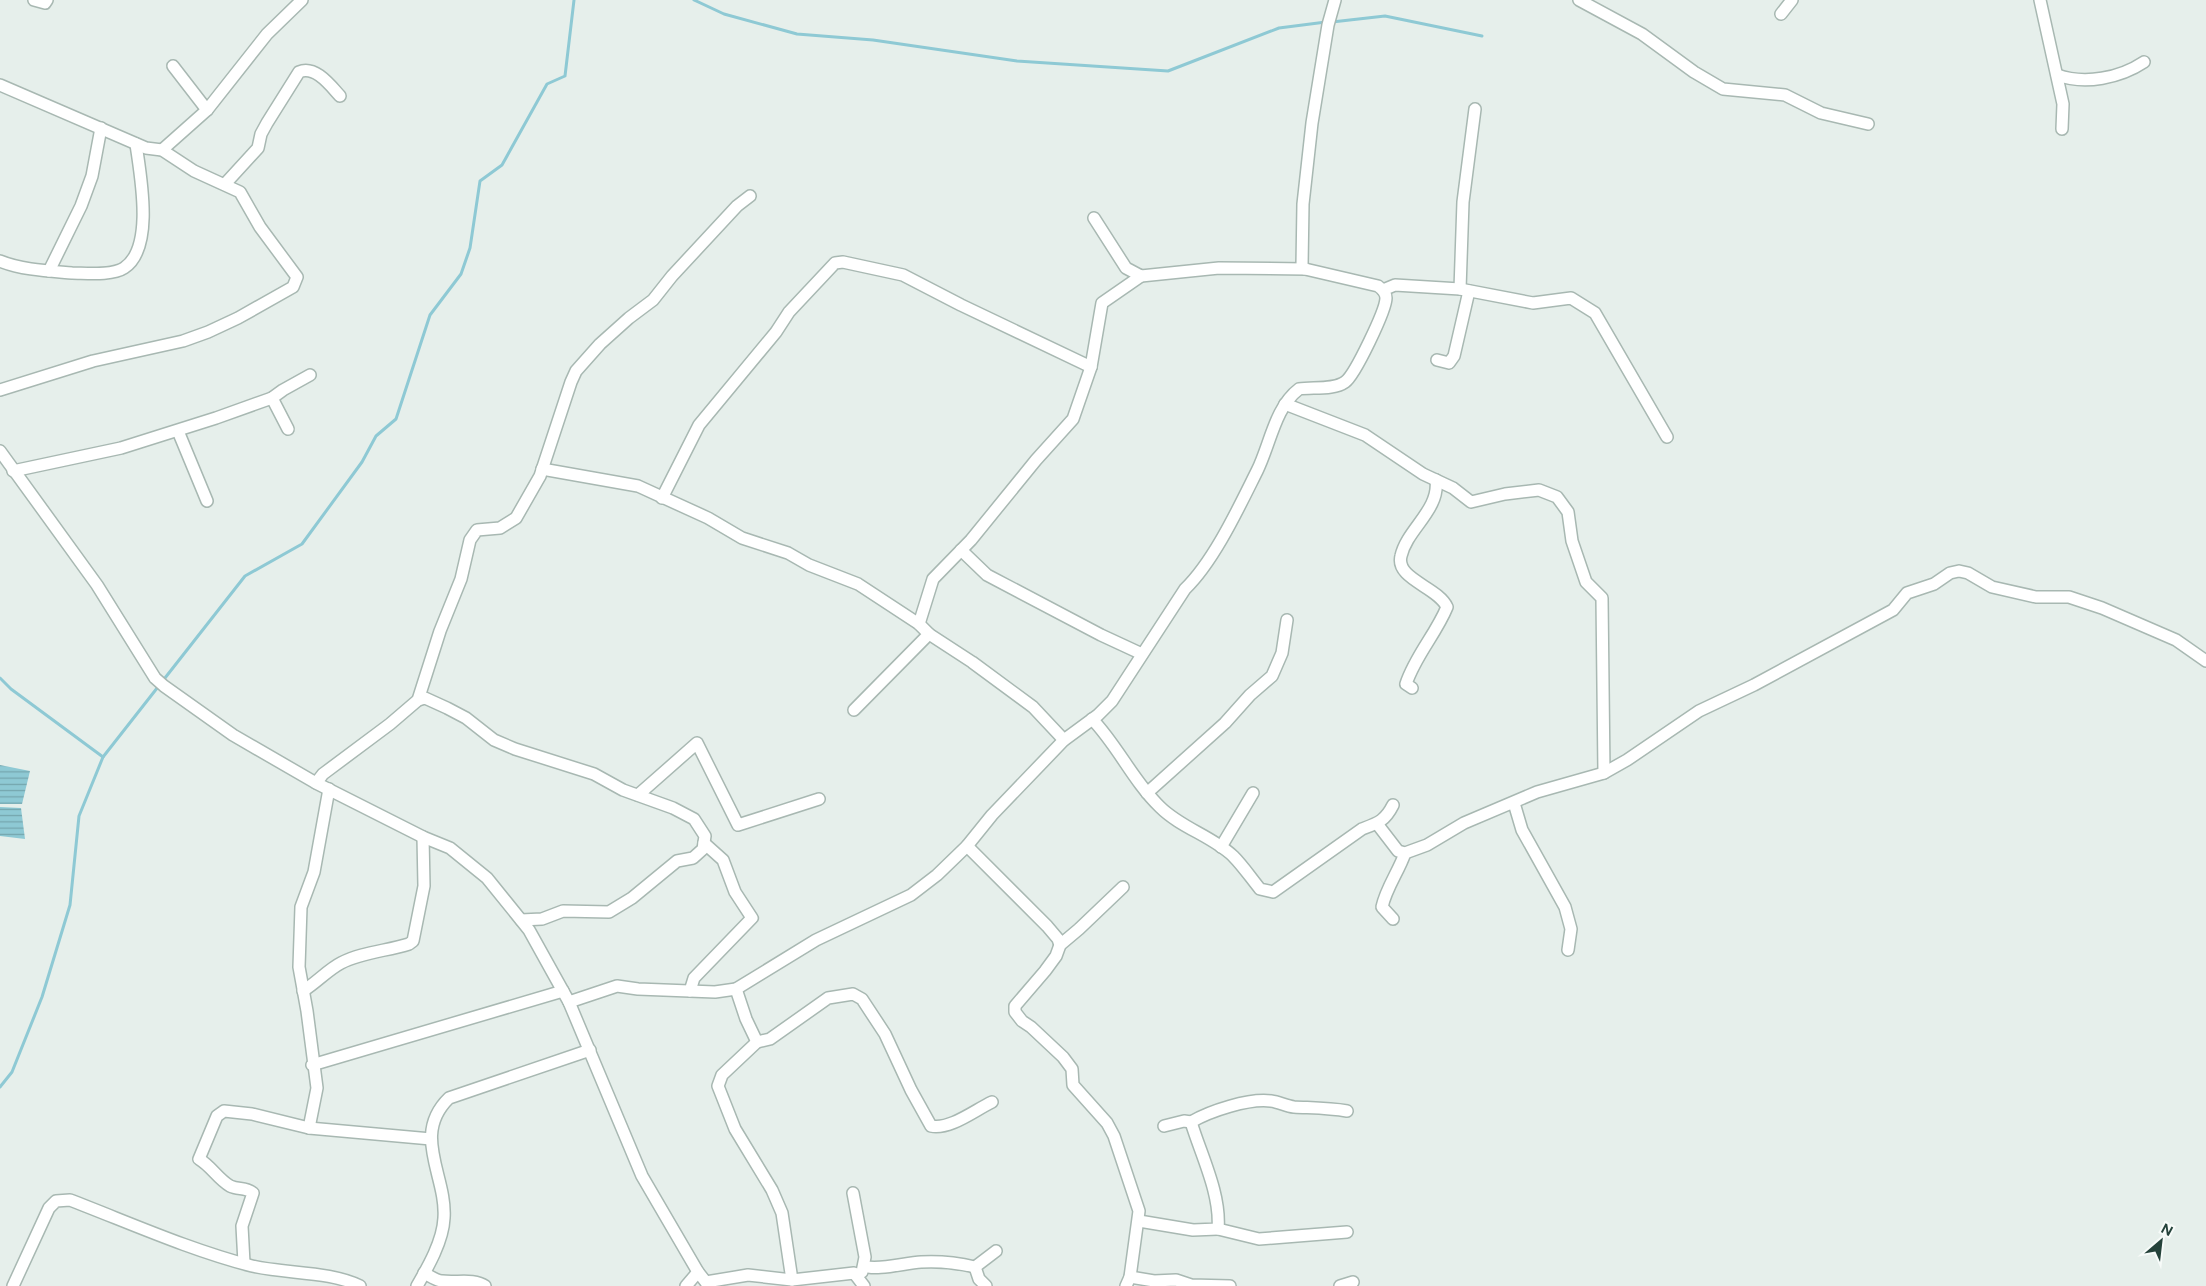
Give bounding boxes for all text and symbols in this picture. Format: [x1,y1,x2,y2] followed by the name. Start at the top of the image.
[2136,1216,2186,1266] north arrow
[2158,1220,2176,1240] text: N

